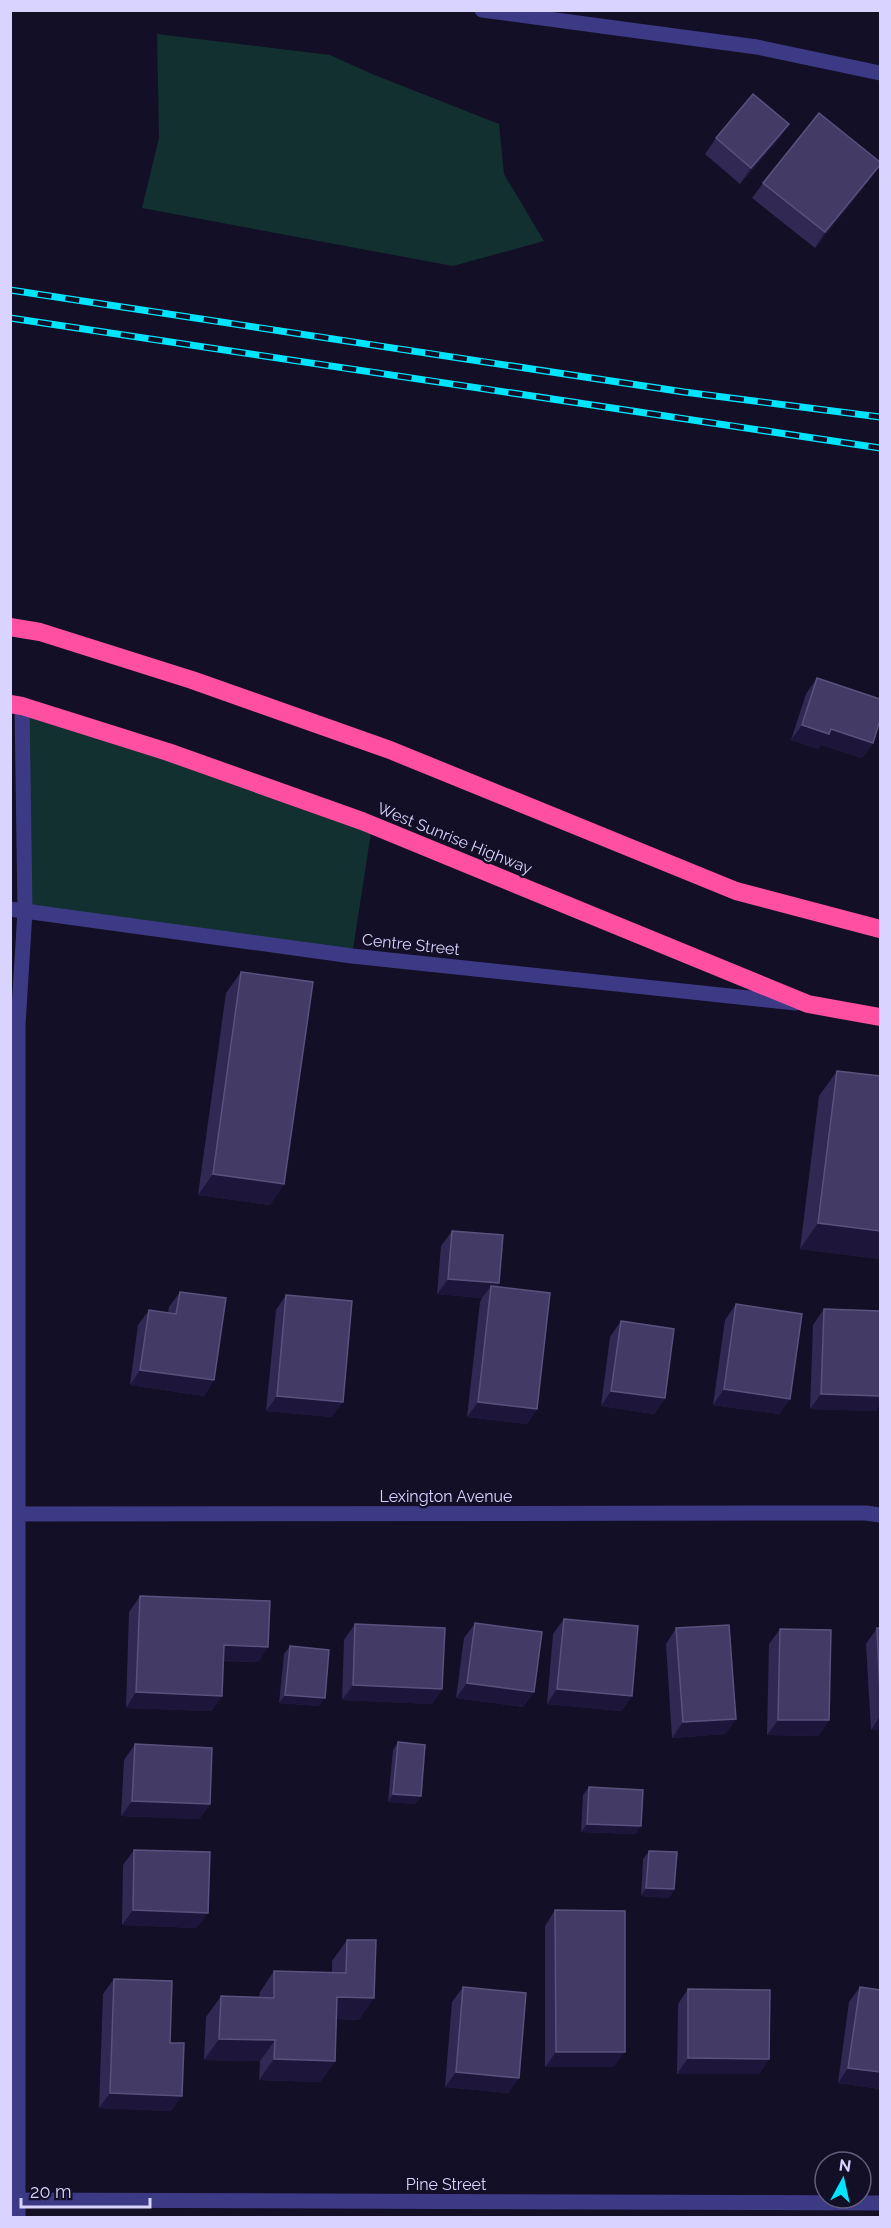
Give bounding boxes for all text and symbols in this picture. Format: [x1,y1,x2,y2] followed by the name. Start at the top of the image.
[375,799,535,878] street label: West Sunrise Highway
[361,930,461,959] street label: Centre Street
[380,1487,512,1506] street label: Lexington Avenue
[813,2150,873,2210] north arrow
[838,2155,852,2176] text: N
[21,2171,150,2209] scale bar
[406,2175,487,2194] street label: Pine Street
[30,2181,72,2202] text: 20 m

